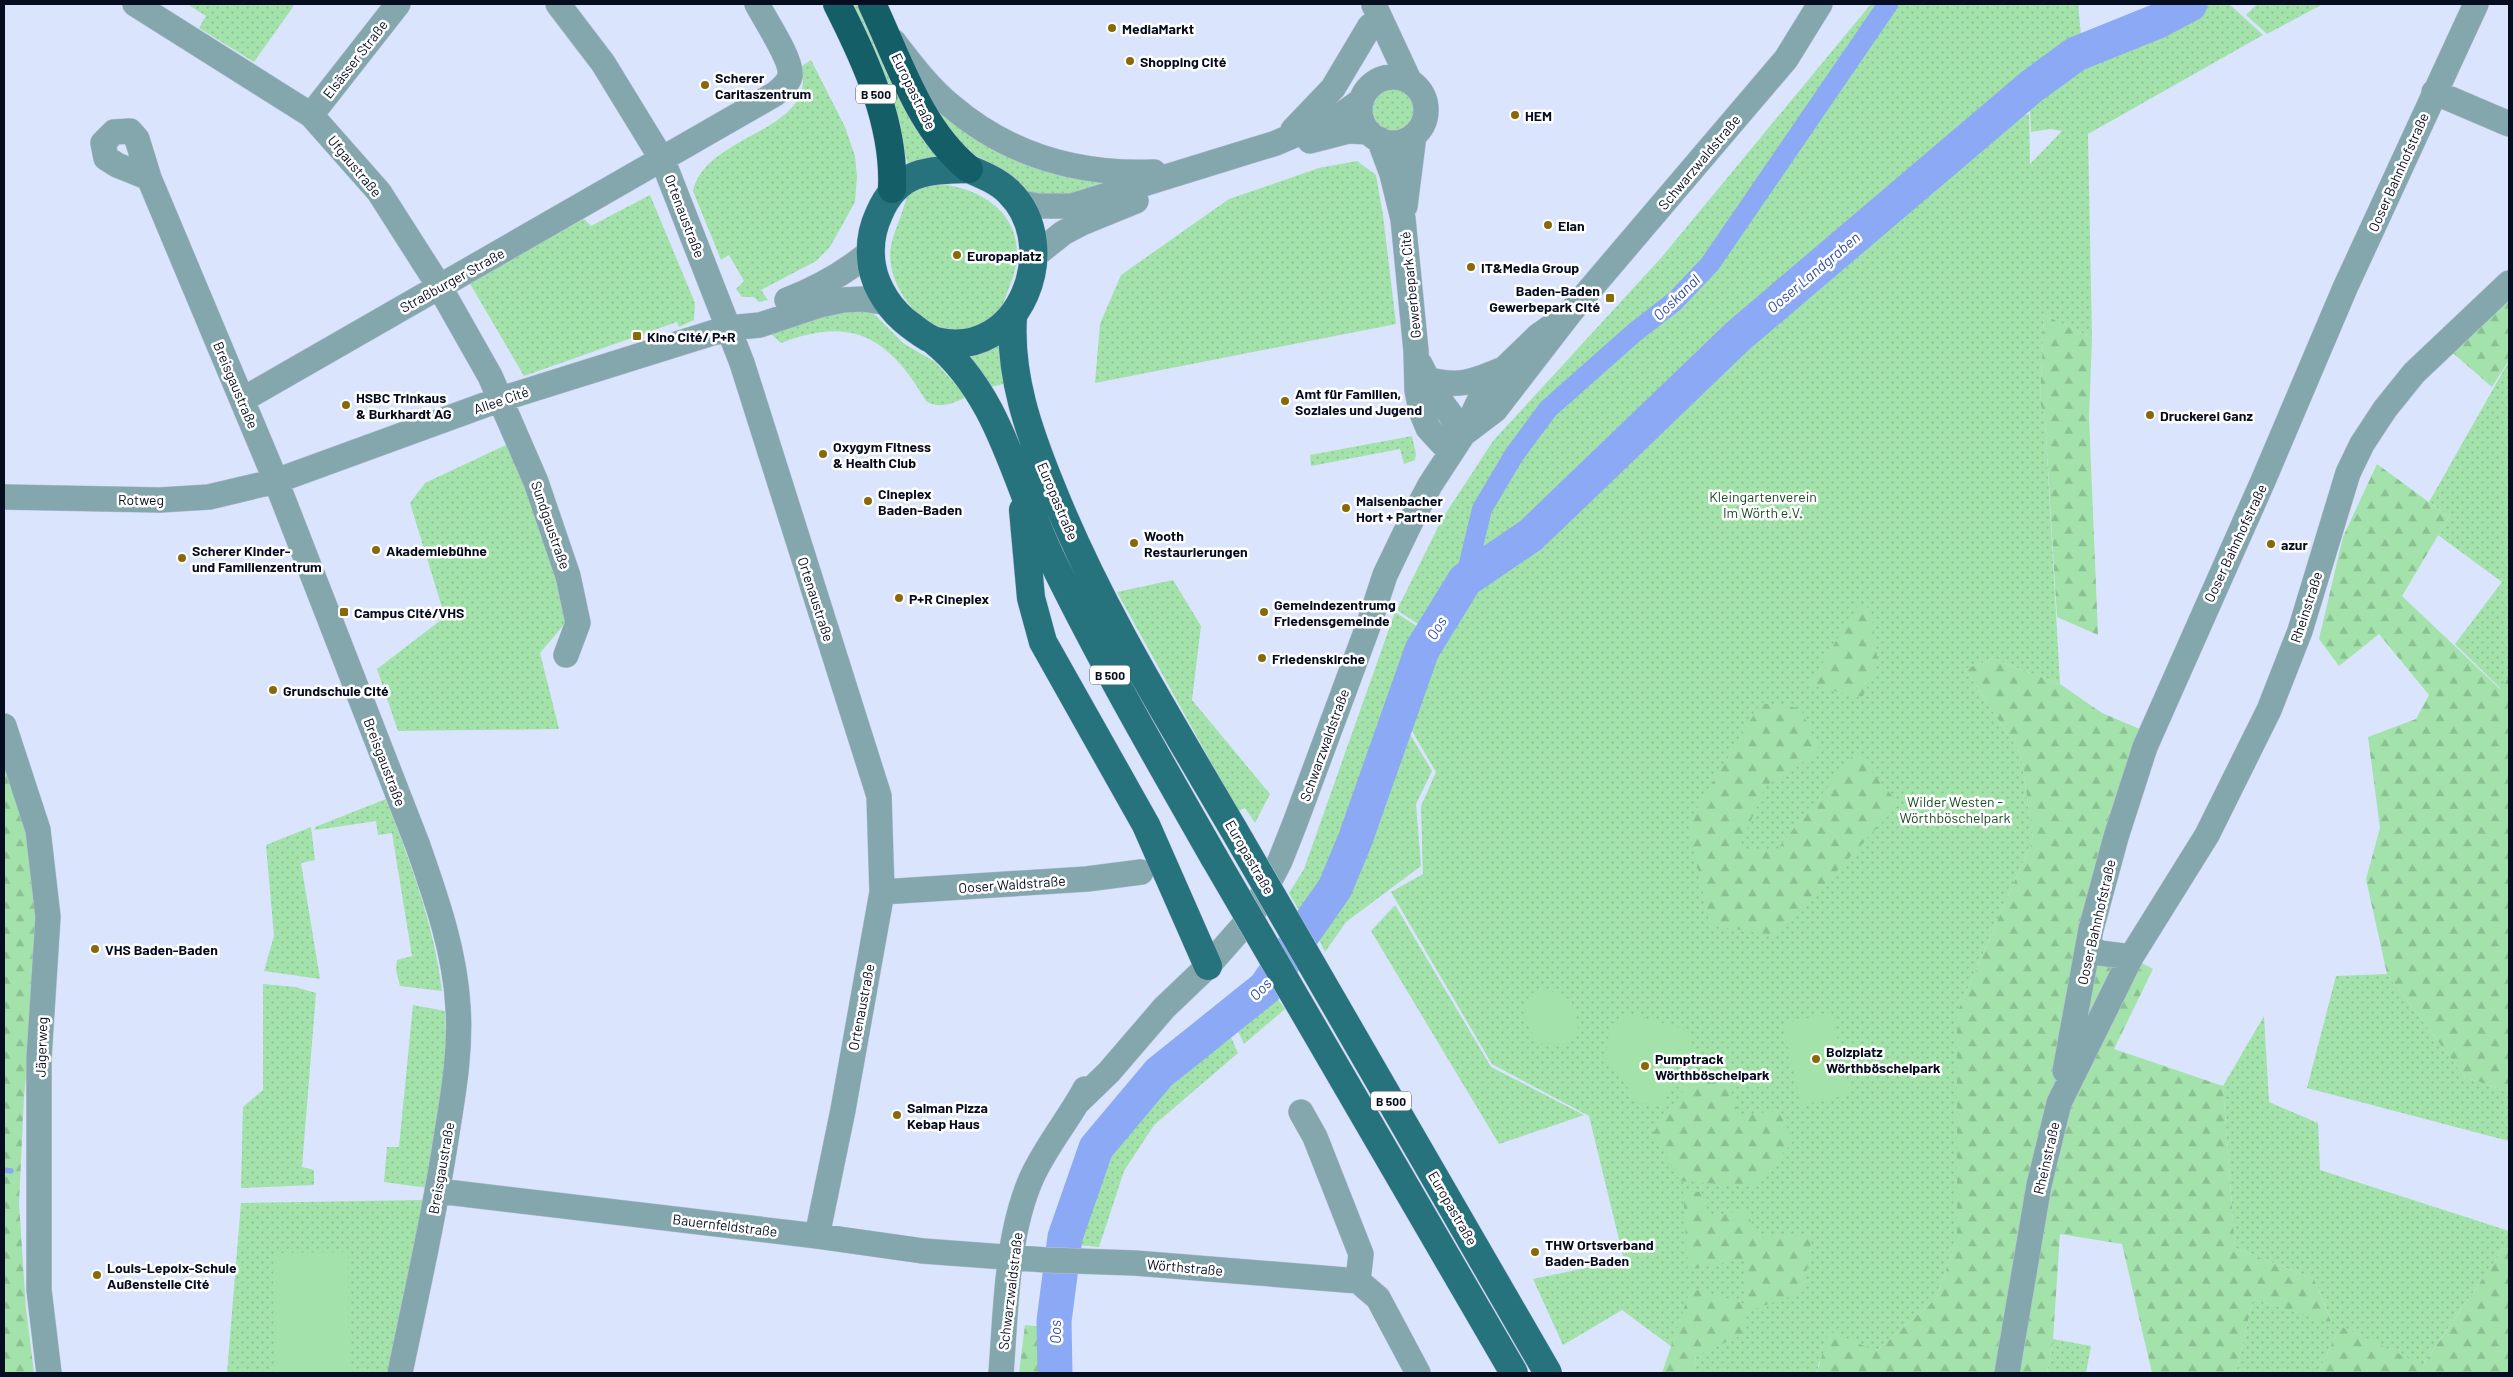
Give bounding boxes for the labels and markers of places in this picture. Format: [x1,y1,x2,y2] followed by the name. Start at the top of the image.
[1122,20,1194,37] place label: MediaMarkt
[1106,22,1118,34] marker: MediaMarkt
[1140,53,1227,70] place label: Shopping Cité
[1124,55,1136,67] marker: Shopping Cité
[715,69,812,102] place label: Scherer Caritaszentrum
[699,79,711,91] marker: Scherer Caritaszentrum
[1525,107,1552,124] place label: HEM
[1509,109,1521,121] marker: HEM
[1558,217,1585,234] place label: Elan
[1542,219,1554,231] marker: Elan
[967,247,1042,264] place label: Europaplatz
[951,249,963,261] marker: Europaplatz
[1481,259,1579,276] place label: IT&Media Group
[1465,261,1477,273] marker: IT&Media Group
[1489,282,1600,315] place label: Baden-Baden Gewerbepark Cité
[1604,292,1616,304] marker: Baden-Baden Gewerbepark Cité
[647,328,736,345] place label: Kino Cité/ P+R
[631,330,643,342] marker: Kino Cité/ P+R
[1295,385,1422,418] place label: Amt für Familien, Soziales und Jugend
[356,389,452,422] place label: HSBC Trinkaus & Burkhardt AG
[1279,395,1291,407] marker: Amt für Familien, Soziales und Jugend
[340,399,352,411] marker: HSBC Trinkaus & Burkhardt AG
[2160,407,2253,424] place label: Druckerei Ganz
[2144,409,2156,421] marker: Druckerei Ganz
[833,438,931,471] place label: Oxygym Fitness & Health Club
[817,448,829,460] marker: Oxygym Fitness & Health Club
[878,485,962,518] place label: Cineplex Baden-Baden
[1356,492,1443,525] place label: Maisenbacher Hort + Partner
[862,495,874,507] marker: Cineplex Baden-Baden
[1340,502,1352,514] marker: Maisenbacher Hort + Partner
[1144,527,1248,560] place label: Wooth Restaurierungen
[2281,536,2308,553] place label: azur
[1128,537,1140,549] marker: Wooth Restaurierungen
[2265,538,2277,550] marker: azur
[192,542,322,575] place label: Scherer Kinder- und Familienzentrum
[386,542,487,559] place label: Akademiebühne
[370,544,382,556] marker: Akademiebühne
[176,552,188,564] marker: Scherer Kinder- und Familienzentrum
[909,590,990,607] place label: P+R Cineplex
[893,592,905,604] marker: P+R Cineplex
[1274,596,1396,629] place label: Gemeindezentrumg Friedensgemeinde
[354,604,464,621] place label: Campus Cité/VHS
[338,606,350,618] marker: Campus Cité/VHS
[1258,606,1270,618] marker: Gemeindezentrumg Friedensgemeinde
[1272,650,1366,667] place label: Friedenskirche
[1256,652,1268,664] marker: Friedenskirche
[283,682,389,699] place label: Grundschule Cité
[267,684,279,696] marker: Grundschule Cité
[105,941,218,958] place label: VHS Baden-Baden
[89,943,101,955] marker: VHS Baden-Baden
[1826,1043,1941,1076] place label: Bolzplatz Wörthböschelpark
[1655,1050,1770,1083] place label: Pumptrack Wörthböschelpark
[1810,1053,1822,1065] marker: Bolzplatz Wörthböschelpark
[1639,1060,1651,1072] marker: Pumptrack Wörthböschelpark
[907,1099,988,1132] place label: Salman Pizza Kebap Haus
[891,1109,903,1121] marker: Salman Pizza Kebap Haus
[1545,1236,1654,1269] place label: THW Ortsverband Baden-Baden
[1529,1246,1541,1258] marker: THW Ortsverband Baden-Baden
[107,1259,237,1292] place label: Louis-Lepoix-Schule Außenstelle Cité
[91,1269,103,1281] marker: Louis-Lepoix-Schule Außenstelle Cité

